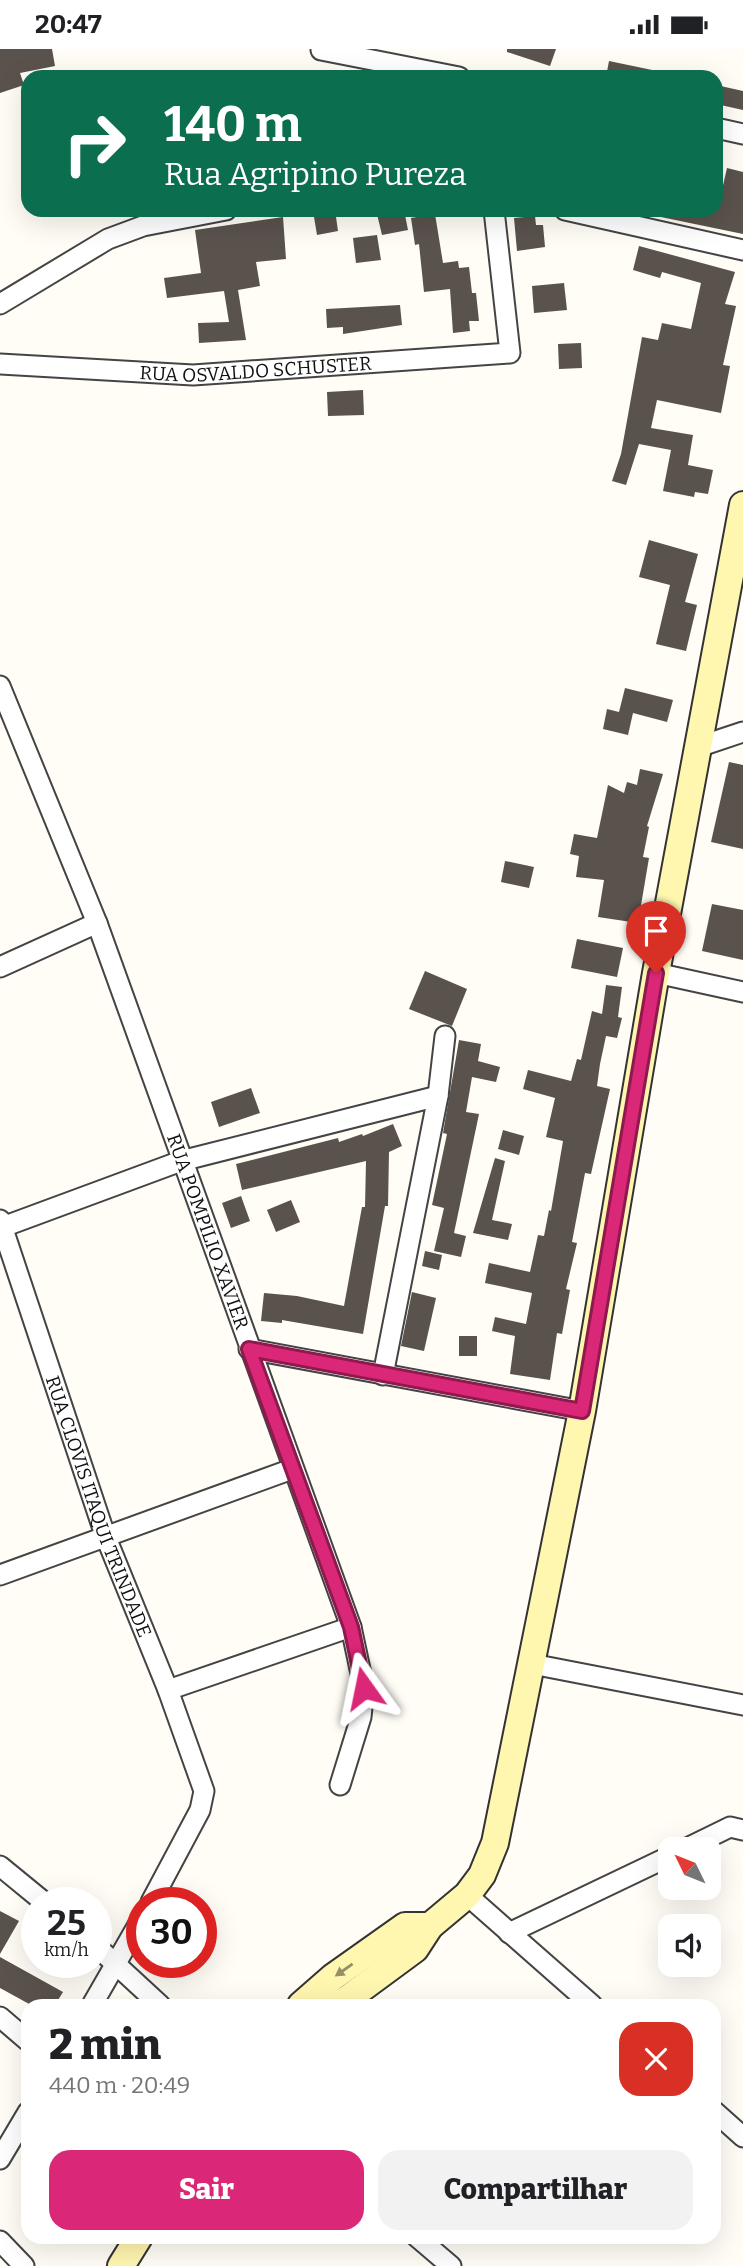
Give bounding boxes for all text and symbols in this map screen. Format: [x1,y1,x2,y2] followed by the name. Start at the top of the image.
[35,9,102,40] text: 20:47
[164,95,302,154] text: 140 m
[49,98,140,189] icon: right
[164,155,467,193] text: Rua Agripino Pureza
[139,352,373,387] street label: RUA OSVALDO SCHUSTER
[626,901,686,973] pin
[637,912,675,950] icon: arrive
[162,1131,254,1333] street label: RUA POMPILIO XAVIER
[41,1373,156,1641] street label: RUA CLOVIS ITAQUI TRINDADE
[327,1651,401,1725] position arrow
[658,1837,721,1901] north arrow
[658,1837,721,1977] map controls
[126,1887,217,1978] speed limit sign: 30
[47,1902,86,1944] text: 25
[658,1914,721,1977] button: sound
[44,1939,89,1961] text: km/h
[335,1963,353,1977] one-way arrow
[49,2020,161,2070] text: 2 min
[619,2022,693,2096] button: close
[49,2071,190,2099] text: 440 m · 20:49
[49,2150,364,2230] button: Sair
[378,2150,693,2230] button: Compartilhar

